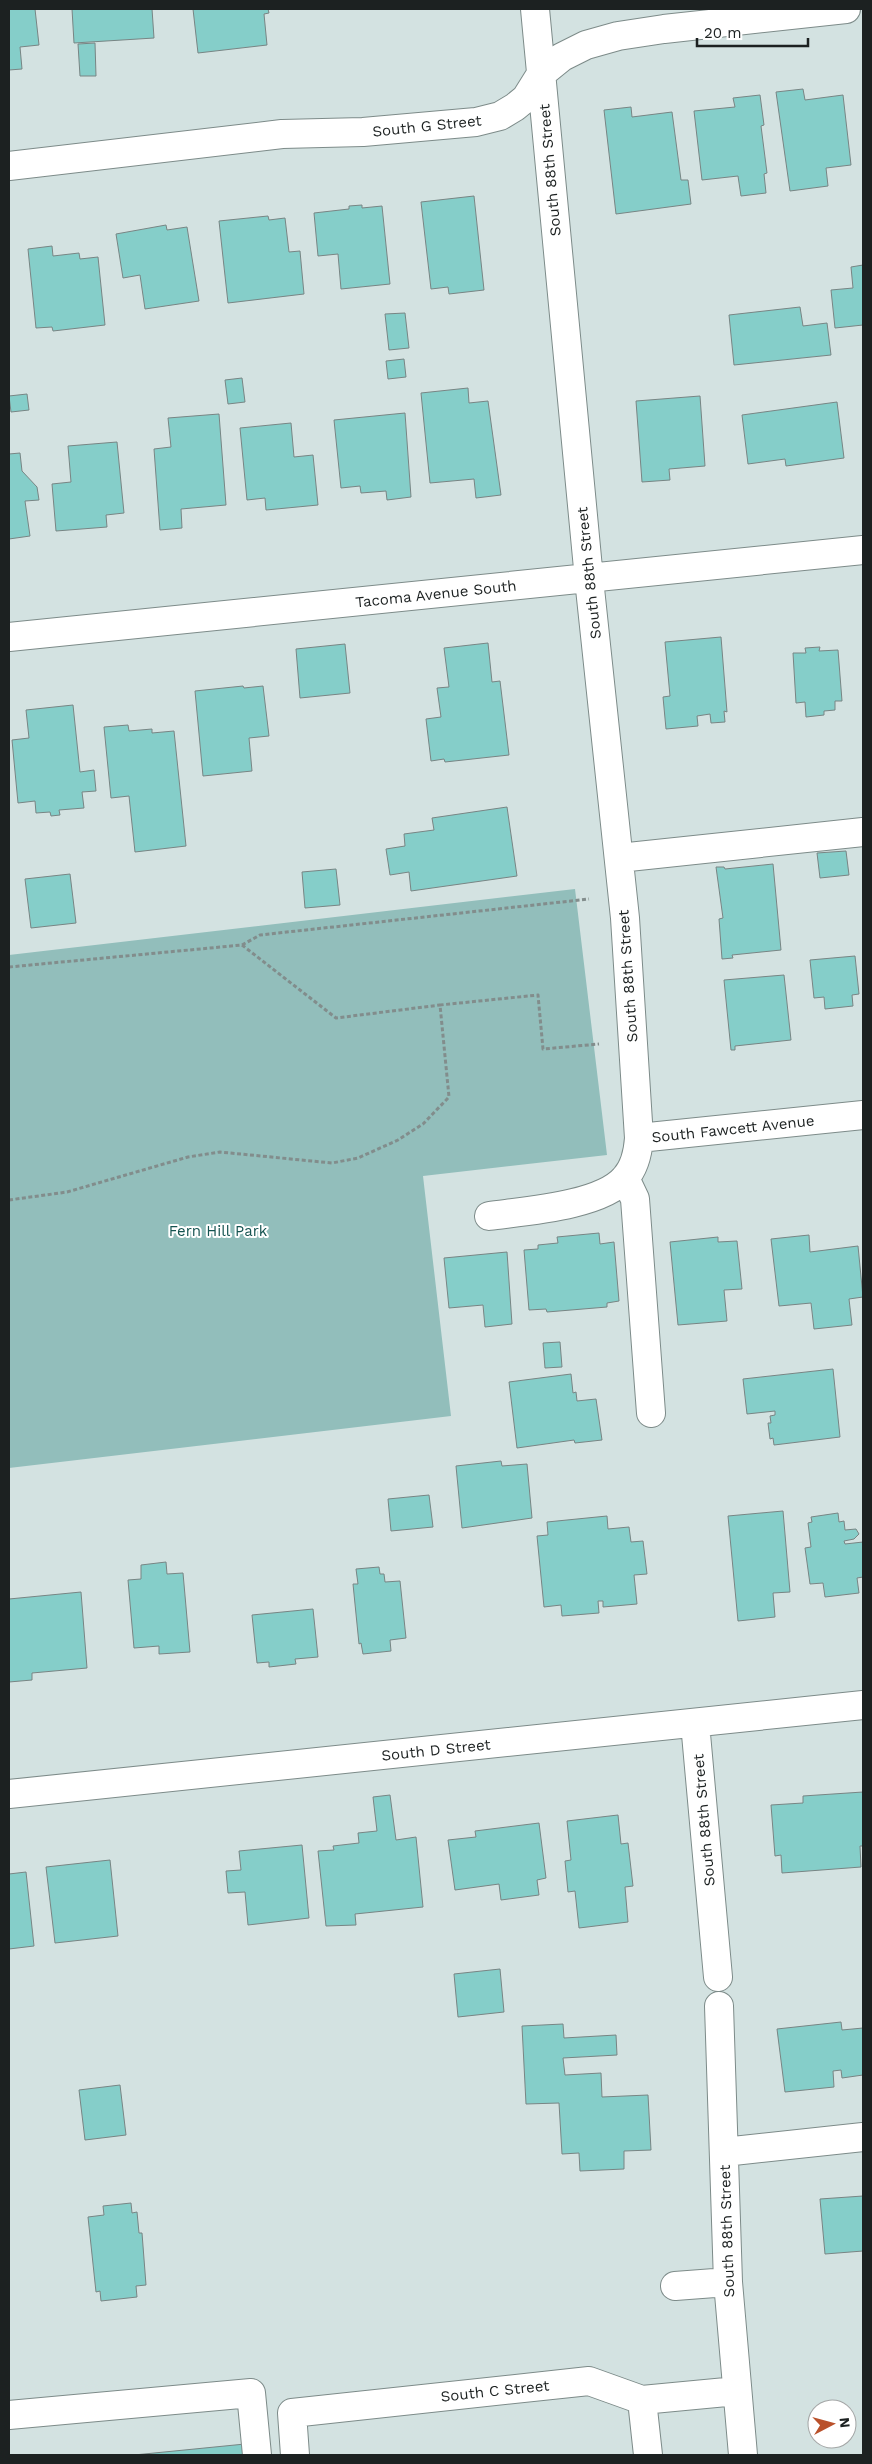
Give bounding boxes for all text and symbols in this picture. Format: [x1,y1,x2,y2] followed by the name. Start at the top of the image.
[697,15,808,47] scale bar
[704,24,742,42] text: 20 m
[535,102,565,237] street label: South 88th Street
[372,111,483,141] street label: South G Street
[573,505,605,640] street label: South 88th Street
[354,577,518,611] street label: Tacoma Avenue South
[614,908,642,1043] street label: South 88th Street
[651,1112,815,1146] street label: South Fawcett Avenue
[169,1222,268,1240] park label: Fern Hill Park
[381,1735,492,1765] street label: South D Street
[689,1752,719,1887] street label: South 88th Street
[716,2164,738,2298] street label: South 88th Street
[440,2376,551,2406] street label: South C Street
[807,2399,857,2449] north arrow
[836,2417,853,2429] text: N

